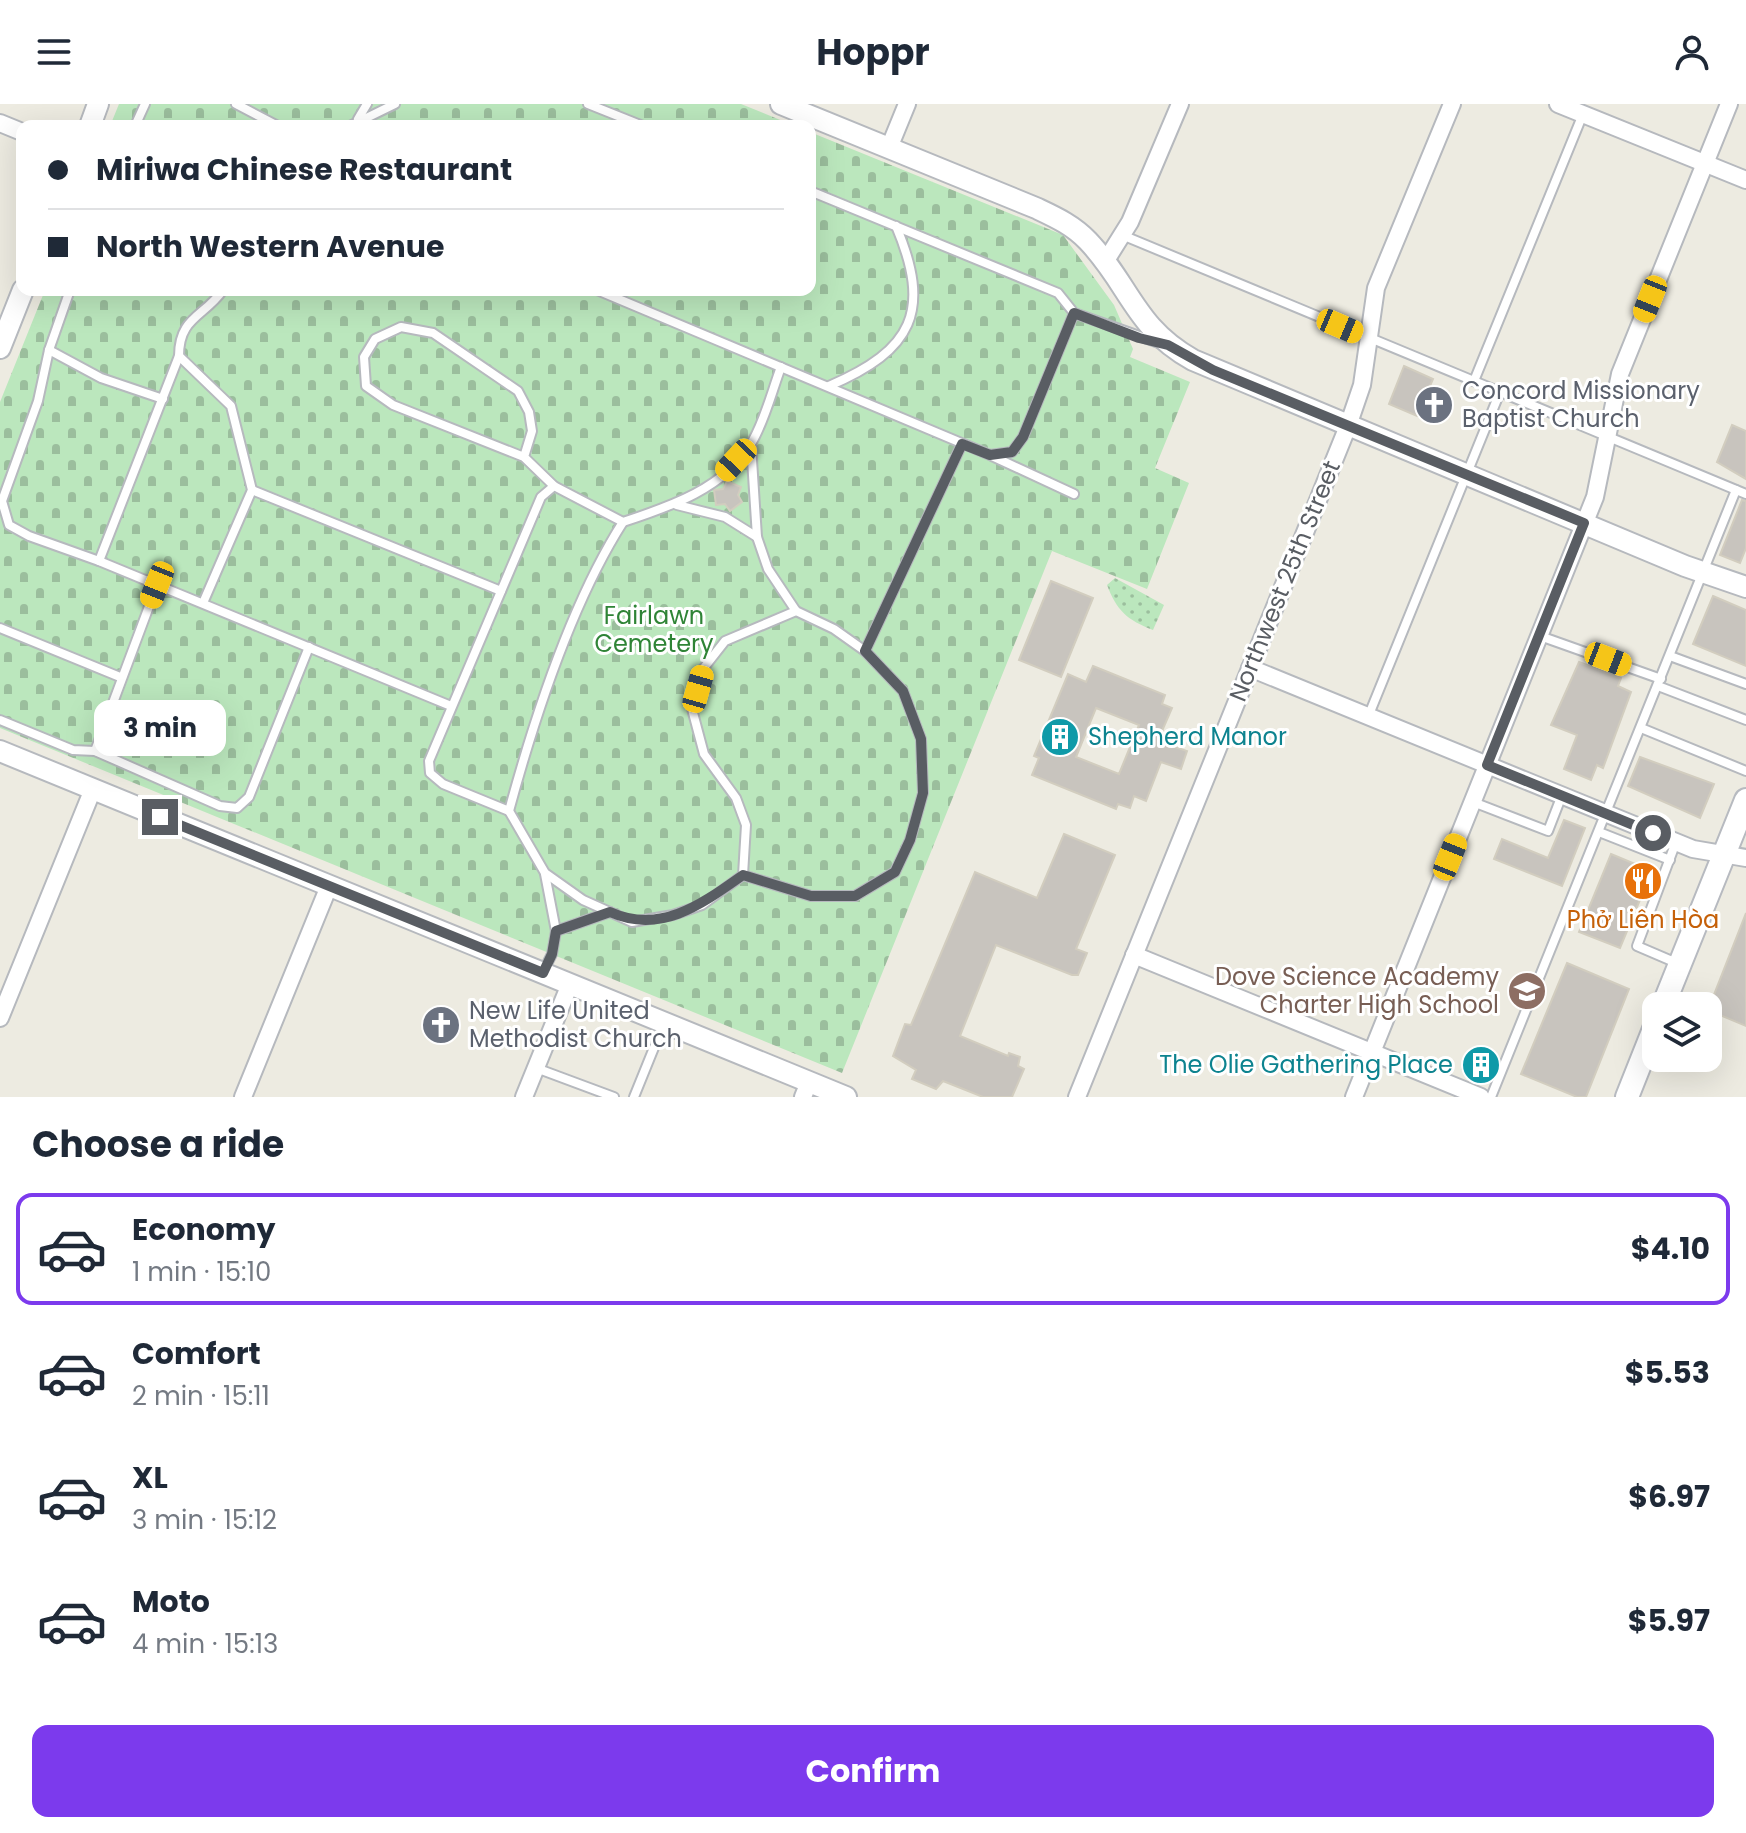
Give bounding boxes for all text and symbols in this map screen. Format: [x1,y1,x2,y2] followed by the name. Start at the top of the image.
[816,27,930,78] text: Hoppr
[32,30,76,74] icon: menu
[1670,30,1714,74] icon: person
[96,148,512,191] text: Miriwa Chinese Restaurant
[96,225,444,268] text: North Western Avenue
[1630,272,1670,326] car
[1313,306,1367,346] car
[1462,374,1700,435] place label: Concord Missionary Baptist Church
[1413,384,1455,426] church icon: Concord Missionary Baptist Church
[711,434,761,486] car
[1221,455,1348,706] street label: Northwest 25th Street
[137,558,177,612] car
[594,599,714,660] park label: Fairlawn Cemetery
[1581,639,1635,679] car
[680,663,716,715] car
[94,701,226,757] callout: 3 min
[123,710,197,746] text: 3 min
[1039,716,1081,758] building icon: Shepherd Manor
[1088,720,1287,753] place label: Shepherd Manor
[142,799,178,835] route end
[1635,815,1671,851] route start
[1430,830,1470,884] car
[1622,860,1664,902] restaurant icon: Phở Liên Hòa
[1567,903,1719,936] place label: Phở Liên Hòa
[1215,960,1499,1021] place label: Dove Science Academy Charter High School
[1506,970,1548,1012] school or university icon: Dove Science Academy Charter High School
[1642,992,1722,1072] map controls
[1642,992,1722,1072] button: layers
[469,994,682,1055] place label: New Life United Methodist Church
[420,1004,462,1046] church icon: New Life United Methodist Church
[1460,1044,1502,1086] building icon: The Olie Gathering Place
[1159,1048,1453,1081] place label: The Olie Gathering Place
[32,1119,284,1170] text: Choose a ride
[132,1208,276,1251] text: Economy
[36,1213,108,1285] icon: car
[1631,1227,1710,1270] text: $4.10
[132,1254,271,1290] text: 1 min · 15:10
[132,1332,261,1375] text: Comfort
[36,1337,108,1409] icon: car
[1625,1351,1710,1394] text: $5.53
[132,1378,270,1414] text: 2 min · 15:11
[132,1456,168,1499] text: XL
[36,1461,108,1533] icon: car
[1628,1475,1710,1518] text: $6.97
[132,1502,277,1538] text: 3 min · 15:12
[132,1580,210,1623] text: Moto
[36,1585,108,1657] icon: car
[1628,1599,1710,1642] text: $5.97
[132,1626,278,1662] text: 4 min · 15:13
[32,1725,1714,1817] button: Confirm

